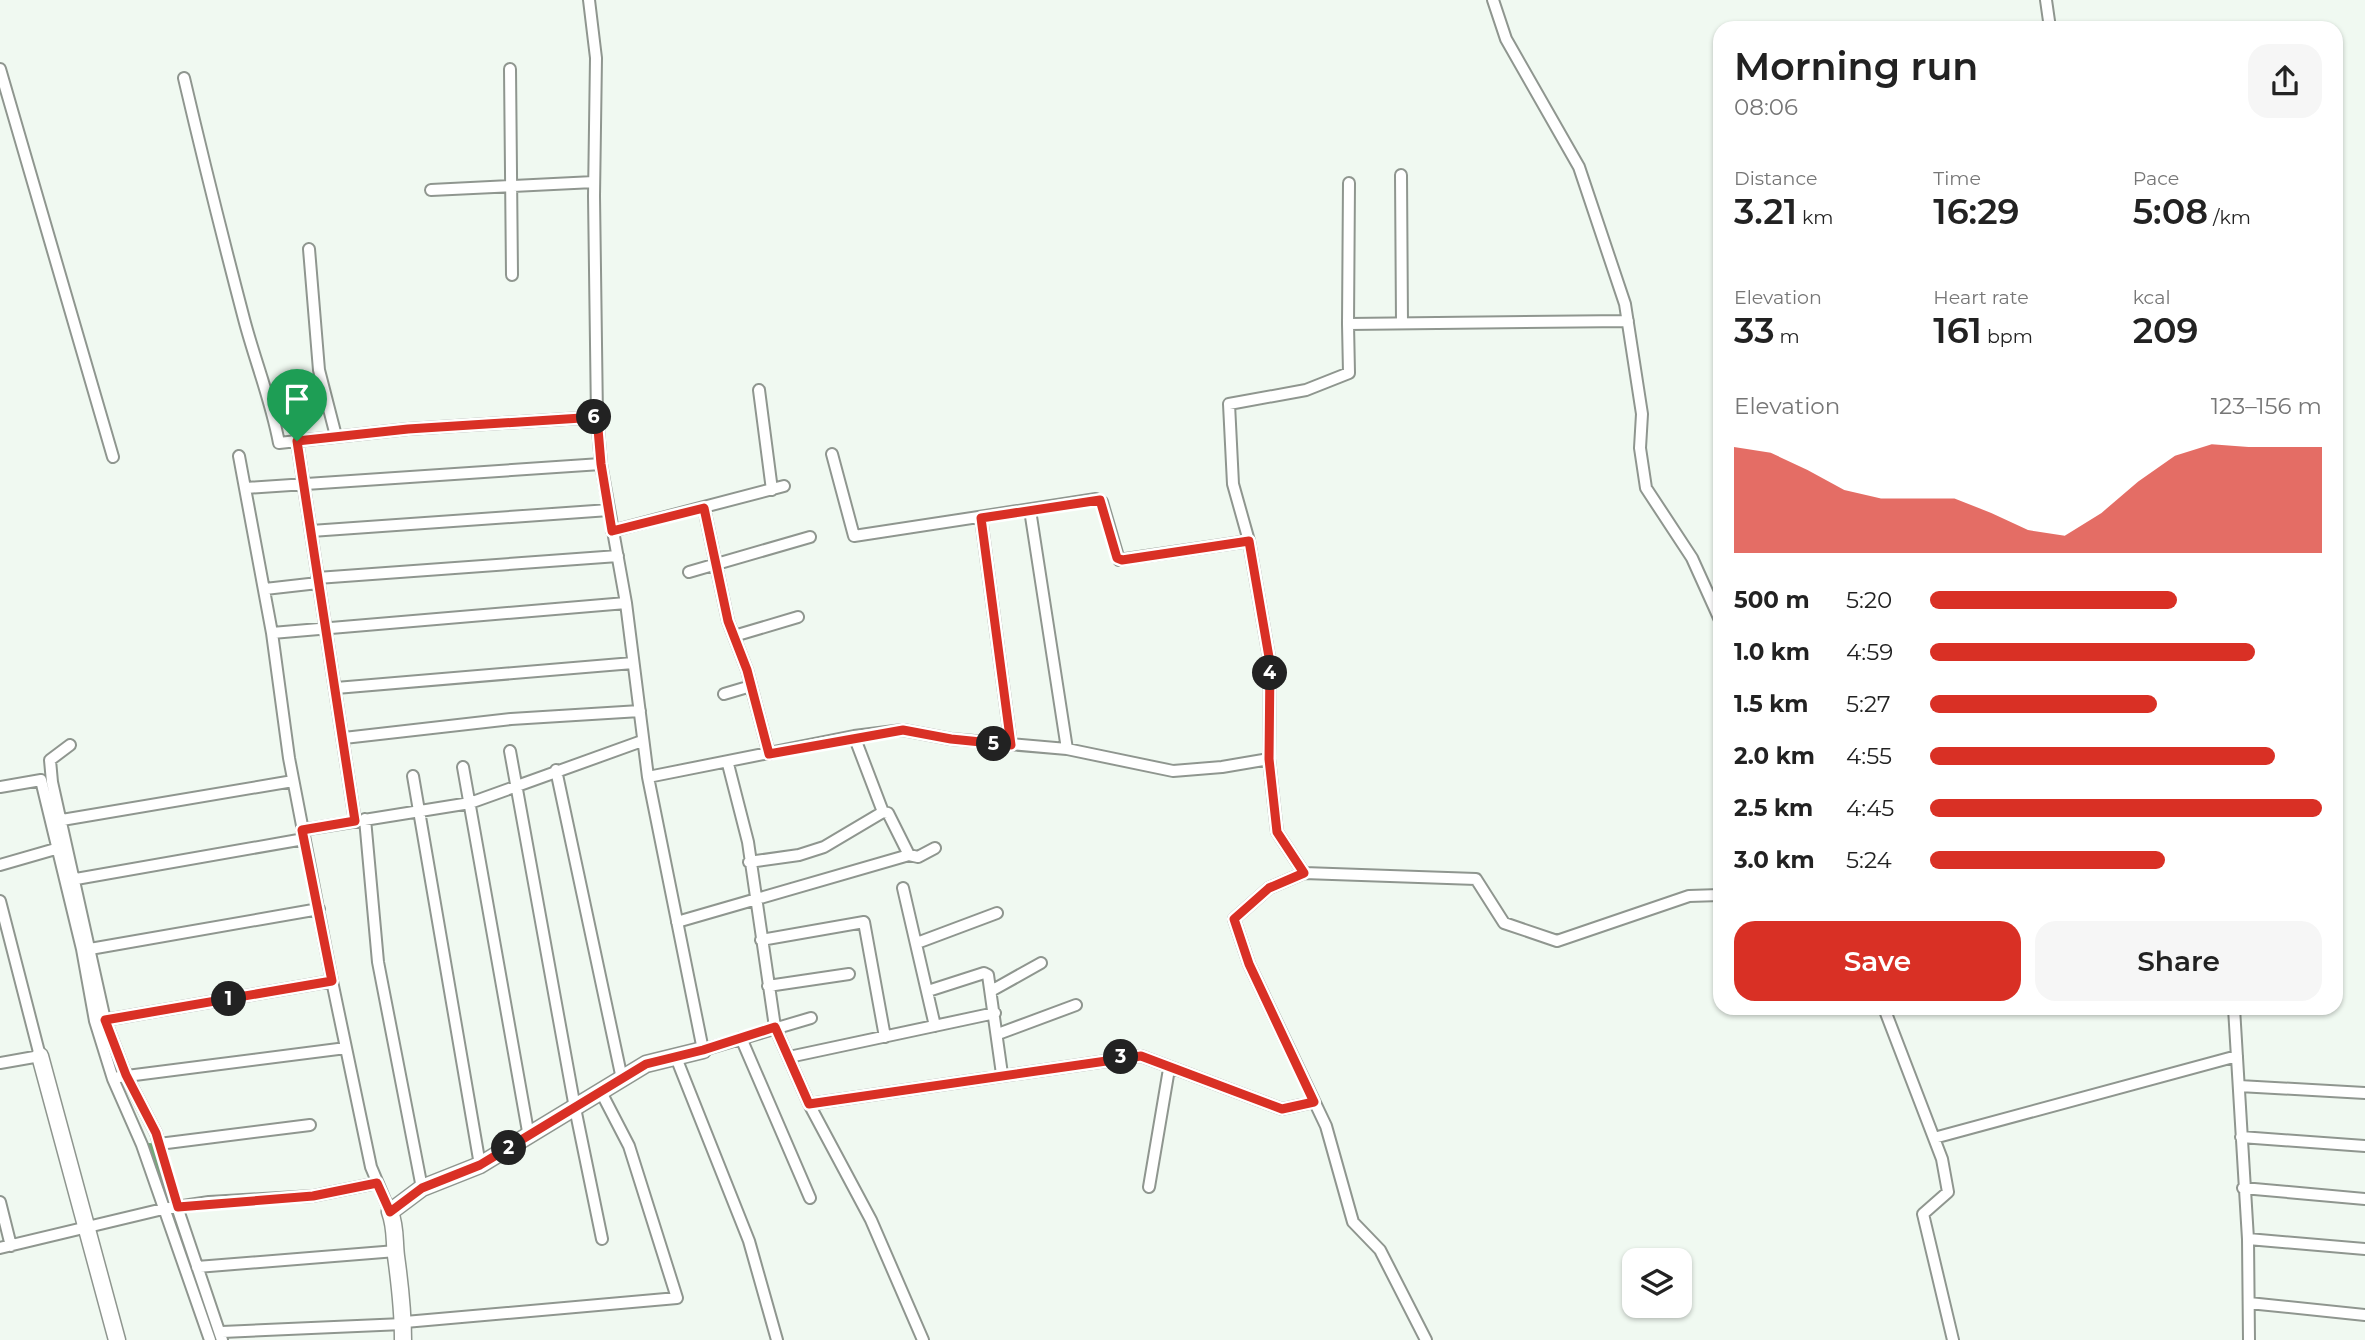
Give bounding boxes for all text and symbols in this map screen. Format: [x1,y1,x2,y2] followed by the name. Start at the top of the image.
[1734,43,1978,90] text: Morning run
[2248,44,2322,118] button: share
[1734,93,1798,121] text: 08:06
[1734,167,1817,190] text: Distance
[1933,167,1981,190] text: Time
[2133,167,2179,190] text: Pace
[1734,190,1797,233] text: 3.21
[1933,190,2019,233] text: 16:29
[2133,190,2208,233] text: 5:08
[1797,206,1833,229] text: km
[2208,206,2251,229] text: /km
[1734,286,1822,309] text: Elevation
[1933,286,2029,309] text: Heart rate
[2133,286,2171,309] text: kcal
[1734,309,1775,352] text: 33
[1933,309,1982,352] text: 161
[2133,309,2199,352] text: 209
[1775,325,1800,348] text: m
[1982,325,2033,348] text: bpm
[267,369,327,441] pin
[278,380,316,418] icon: arrive
[1734,392,1840,420] text: Elevation
[2211,392,2322,420] text: 123–156 m
[576,400,612,434] pin: 6
[587,405,600,428] text: 6
[1734,586,1810,614] text: 500 m
[1846,586,1892,614] text: 5:20
[1734,638,1810,666] text: 1.0 km
[1846,638,1893,666] text: 4:59
[1252,656,1288,690] pin: 4
[1263,661,1276,684] text: 4
[1734,690,1808,718] text: 1.5 km
[1846,690,1890,718] text: 5:27
[976,726,1012,762] pin: 5
[988,732,999,755] text: 5
[1734,742,1815,770] text: 2.0 km
[1846,742,1892,770] text: 4:55
[1734,794,1813,822] text: 2.5 km
[1846,794,1894,822] text: 4:45
[1734,846,1815,874] text: 3.0 km
[1846,846,1892,874] text: 5:24
[1734,921,2021,1001] button: Save
[2035,921,2322,1001] button: Share
[212,982,246,1016] pin: 1
[225,987,232,1010] text: 1
[1104,1040,1138,1074] pin: 3
[1115,1045,1126,1068] text: 3
[491,1130,526,1166] pin: 2
[503,1136,514,1159] text: 2
[1622,1248,1692,1318] map controls
[1622,1248,1692,1318] button: layers

